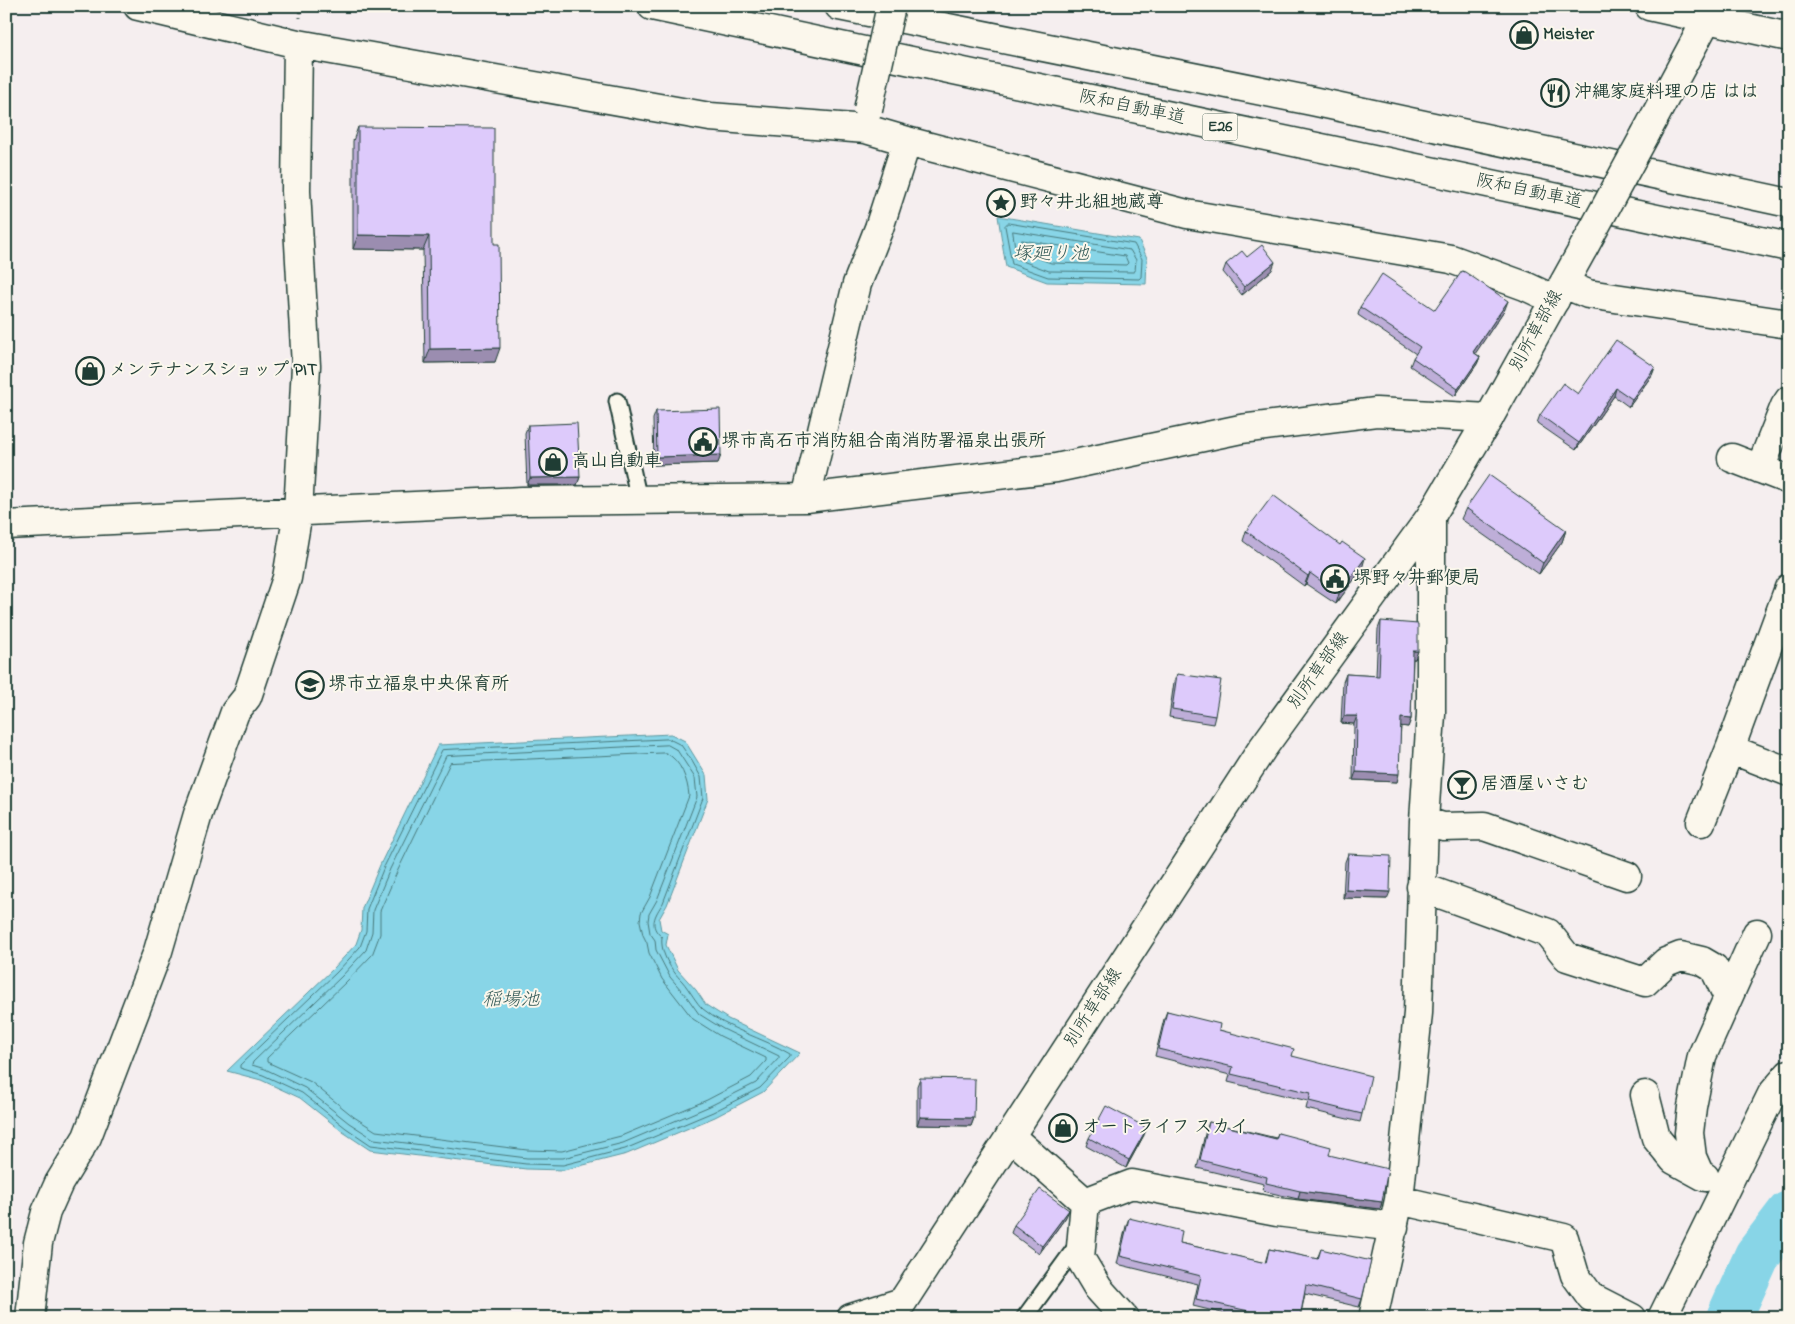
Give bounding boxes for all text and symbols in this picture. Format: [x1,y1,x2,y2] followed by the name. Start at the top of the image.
[1509,20,1539,50] shop icon: Meister
[1543,22,1595,48] place label: Meister
[1540,78,1570,108] restaurant icon: 沖縄家庭料理の店 はは
[1574,80,1759,106] place label: 沖縄家庭料理の店 はは
[1076,84,1188,132] street label: 阪和自動車道
[1202,114,1238,140] road number: E26
[1473,168,1585,216] street label: 阪和自動車道
[986,188,1016,218] place icon: 野々井北組地蔵尊
[1020,190,1164,216] place label: 野々井北組地蔵尊
[1013,241,1090,268] water label: 塚廻り池
[1504,285,1570,377] street label: 別所草部線
[75,356,105,386] shop icon: メンテナンスショップ PIT
[109,358,318,384] place label: メンテナンスショップ PIT
[688,427,718,457] public building icon: 堺市高石市消防組合南消防署福泉出張所
[722,429,1046,455] place label: 堺市高石市消防組合南消防署福泉出張所
[538,447,568,477] shop icon: 高山自動車
[572,449,662,475] place label: 高山自動車
[1320,564,1350,594] public building icon: 堺野々井郵便局
[1354,566,1480,592] place label: 堺野々井郵便局
[1282,627,1356,715] street label: 別所草部線
[295,670,325,700] school or university icon: 堺市立福泉中央保育所
[329,672,509,698] place label: 堺市立福泉中央保育所
[1447,770,1477,800] bar icon: 居酒屋いさむ
[1481,772,1589,798] place label: 居酒屋いさむ
[1059,963,1129,1053] street label: 別所草部線
[482,987,540,1014] water label: 稲場池
[1048,1113,1078,1143] shop icon: オートライフ スカイ
[1082,1115,1248,1141] place label: オートライフ スカイ

